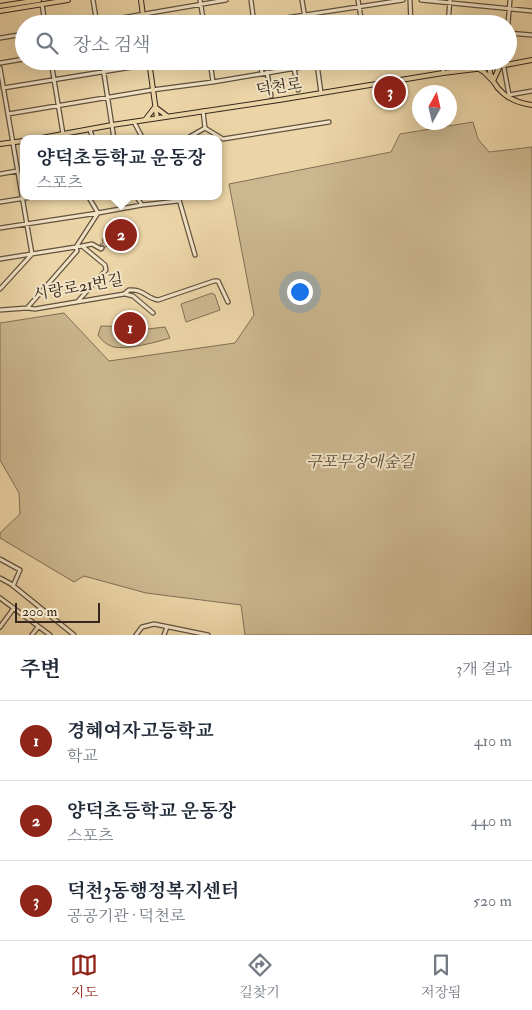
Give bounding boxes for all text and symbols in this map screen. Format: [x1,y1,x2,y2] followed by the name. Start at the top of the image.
[15,15,517,70] search box
[33,29,61,57] icon: search
[73,33,150,57] text: 장소 검색
[255,73,304,101] street label: 덕천로
[374,73,406,111] pin: 3
[412,85,457,130] north arrow
[20,135,222,200] popup
[36,146,206,170] text: 양덕초등학교 운동장
[36,173,83,193] text: 스포츠
[105,216,137,254] pin: 2
[31,269,125,305] street label: 시랑로21번길
[287,279,313,305] your location
[114,309,146,347] pin: 1
[306,452,416,472] park label: 구포무장애숲길
[15,600,100,623] scale bar
[22,603,57,620] text: 200 m
[20,656,61,683] text: 주변
[456,659,512,679] text: 3개 결과
[67,719,214,743] text: 경혜여자고등학교
[33,731,39,751] text: 1
[474,731,512,751] text: 410 m
[67,746,98,766] text: 학교
[67,799,236,823] text: 양덕초등학교 운동장
[32,811,40,831] text: 2
[471,811,512,831] text: 440 m
[67,826,113,846] text: 스포츠
[67,879,239,903] text: 덕천3동행정복지센터
[33,891,39,911] text: 3
[473,891,512,911] text: 520 m
[67,906,185,926] text: 공공기관 · 덕천로
[70,951,98,1001] tab: 지도
[239,951,280,1001] tab: 길찾기
[421,951,462,1001] tab: 저장됨

